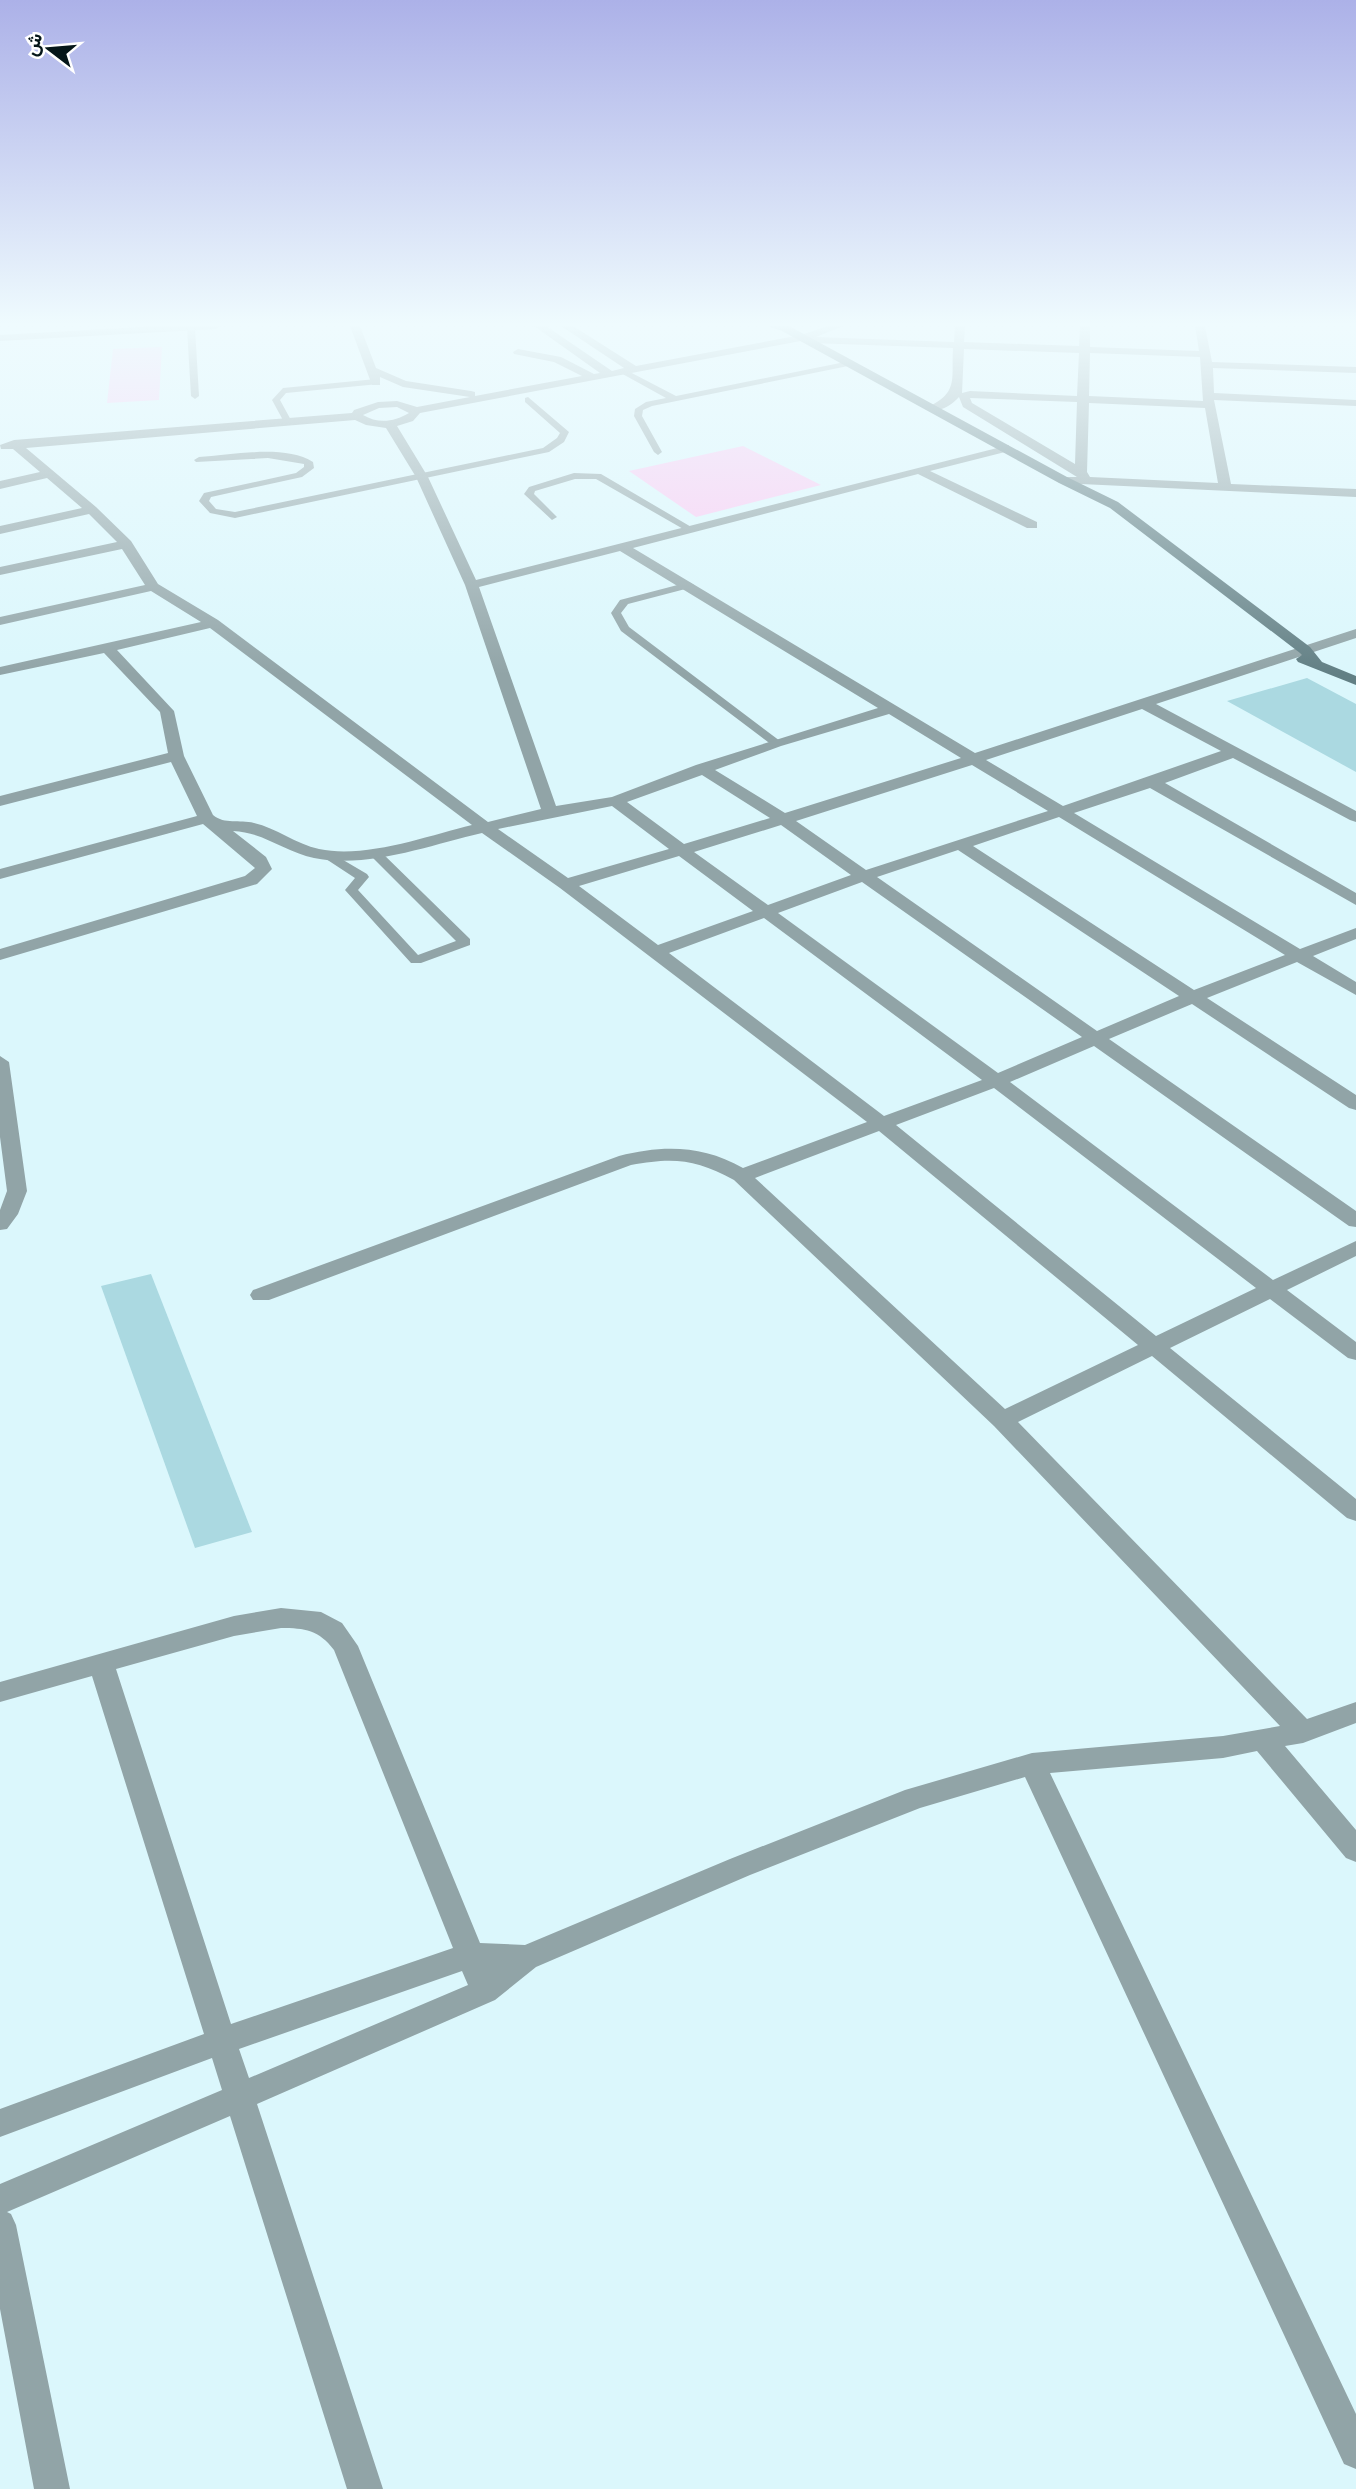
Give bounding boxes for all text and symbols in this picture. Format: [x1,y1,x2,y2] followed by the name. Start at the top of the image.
[14,14,84,84] north arrow
[18,30,47,59] text: ش

